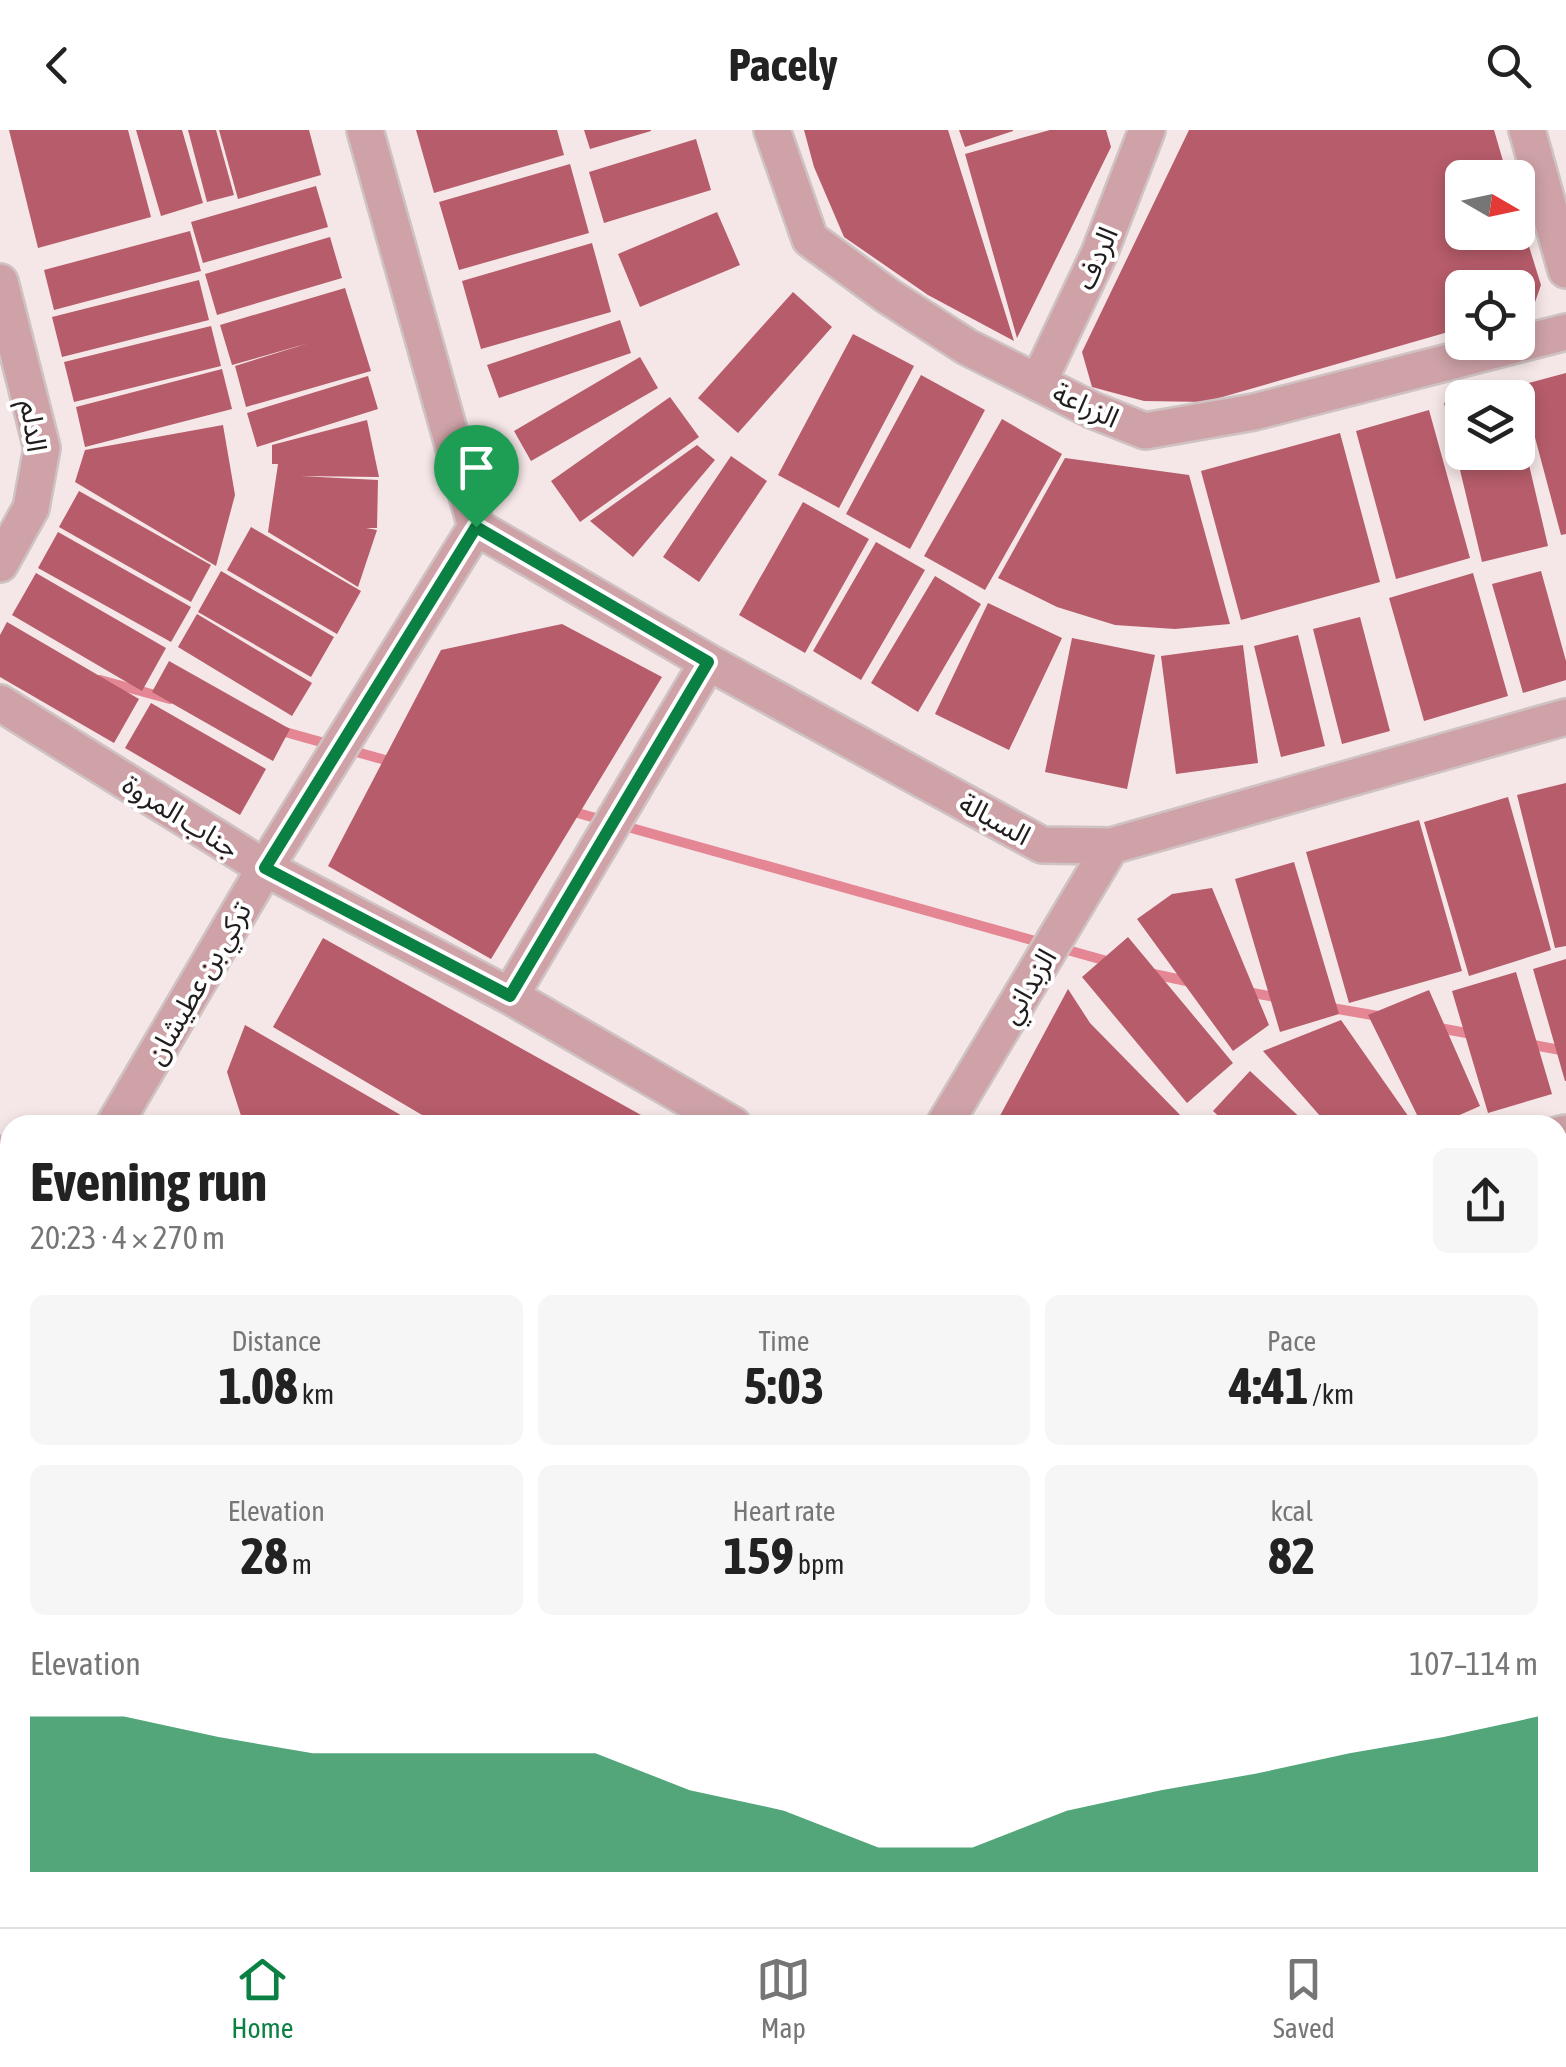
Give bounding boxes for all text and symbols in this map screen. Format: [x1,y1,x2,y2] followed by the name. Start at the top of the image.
[30,38,85,93] icon: back
[1481,38,1536,93] icon: search
[728,39,838,91] text: Pacely
[1445,160,1535,250] north arrow
[1445,160,1535,470] map controls
[1068,222,1125,295] street label: الردف
[1445,270,1535,360] button: locate
[1048,376,1124,435] street label: الزراعة
[1445,380,1535,470] button: layers
[9,398,53,455] street label: الدلم
[434,425,519,528] pin
[449,440,504,495] icon: arrive
[116,768,245,865] street label: جناب المروة
[954,786,1036,852] street label: السبالة
[139,896,262,1072] street label: تركي بن عطيشان
[993,943,1067,1032] street label: الزبداني
[1433,1148,1538,1253] button: share
[30,1150,267,1213] text: Evening run
[30,1219,225,1256] text: 20:23 · 4 × 270 m
[231,1325,321,1357] text: Distance
[758,1325,810,1357] text: Time
[1267,1325,1316,1357] text: Pace
[218,1357,298,1415] text: 1.08
[744,1357,824,1415] text: 5:03
[1229,1357,1308,1415] text: 4:41
[298,1378,334,1410] text: km
[1308,1378,1354,1410] text: /km
[228,1495,325,1527] text: Elevation
[732,1495,836,1527] text: Heart rate
[1270,1495,1313,1527] text: kcal
[241,1527,288,1585] text: 28
[723,1527,794,1585] text: 159
[1268,1527,1315,1585] text: 82
[288,1548,312,1580] text: m
[794,1548,845,1580] text: bpm
[30,1645,141,1682] text: Elevation
[1409,1645,1538,1682] text: 107–114 m
[231,1952,293,2044] tab: Home
[756,1952,811,2044] tab: Map
[1273,1952,1335,2044] tab: Saved

